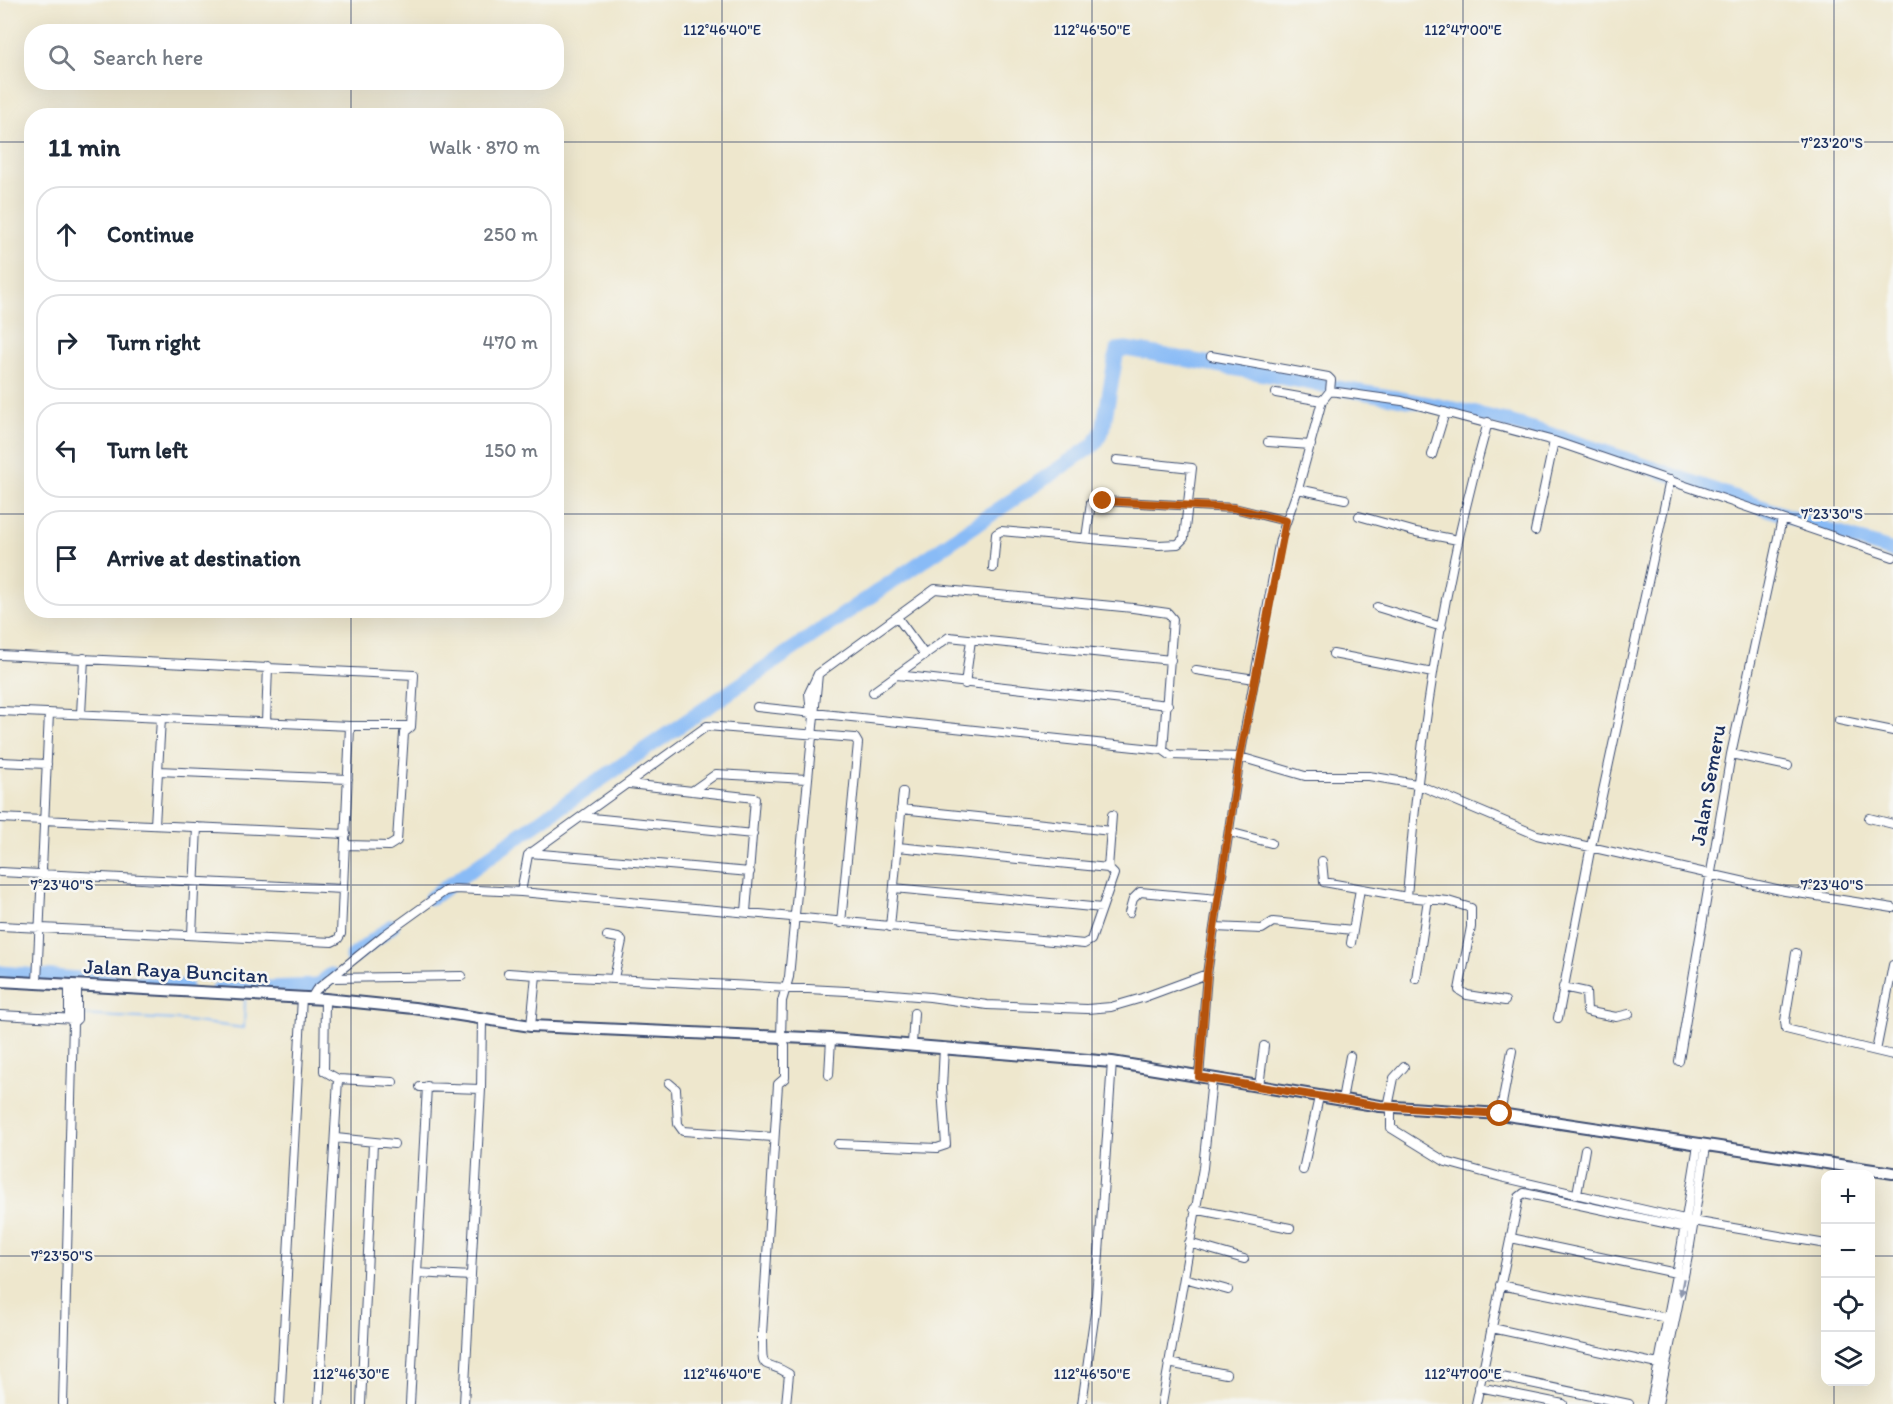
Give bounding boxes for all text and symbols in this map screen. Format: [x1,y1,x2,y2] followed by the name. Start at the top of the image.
[683,21,761,39] text: 112°46'40"E
[1054,21,1130,39] text: 112°46'50"E
[1424,21,1502,39] text: 112°47'00"E
[24,24,564,90] search box
[45,41,78,74] icon: search
[93,44,203,71] text: Search here
[48,131,120,163] text: 11 min
[1801,134,1863,152] text: 7°23'20"S
[429,135,540,159] text: Walk · 870 m
[50,218,83,251] icon: ahead
[107,221,194,248] text: Continue
[483,222,538,246] text: 250 m
[50,326,83,359] icon: right
[107,329,201,356] text: Turn right
[482,330,538,354] text: 470 m
[50,434,83,467] icon: left
[107,437,188,464] text: Turn left
[485,438,538,462] text: 150 m
[1089,487,1115,513] route end
[1801,505,1863,523] text: 7°23'30"S
[50,542,83,575] icon: arrive
[107,545,301,572] text: Arrive at destination
[1685,722,1730,847] street label: Jalan Semeru
[31,876,93,894] text: 7°23'40"S
[1801,876,1863,894] text: 7°23'40"S
[83,953,269,988] street label: Jalan Raya Buncitan
[1486,1100,1512,1126] route start
[1821,1170,1875,1386] map controls
[1821,1170,1875,1224] button: +
[1821,1224,1875,1278] button: −
[31,1247,93,1265] text: 7°23'50"S
[1677,1278,1686,1297] one-way arrow
[1821,1278,1875,1332] button: locate
[1821,1332,1875,1386] button: layers
[312,1365,390,1383] text: 112°46'30"E
[683,1365,761,1383] text: 112°46'40"E
[1054,1365,1130,1383] text: 112°46'50"E
[1424,1365,1502,1383] text: 112°47'00"E

